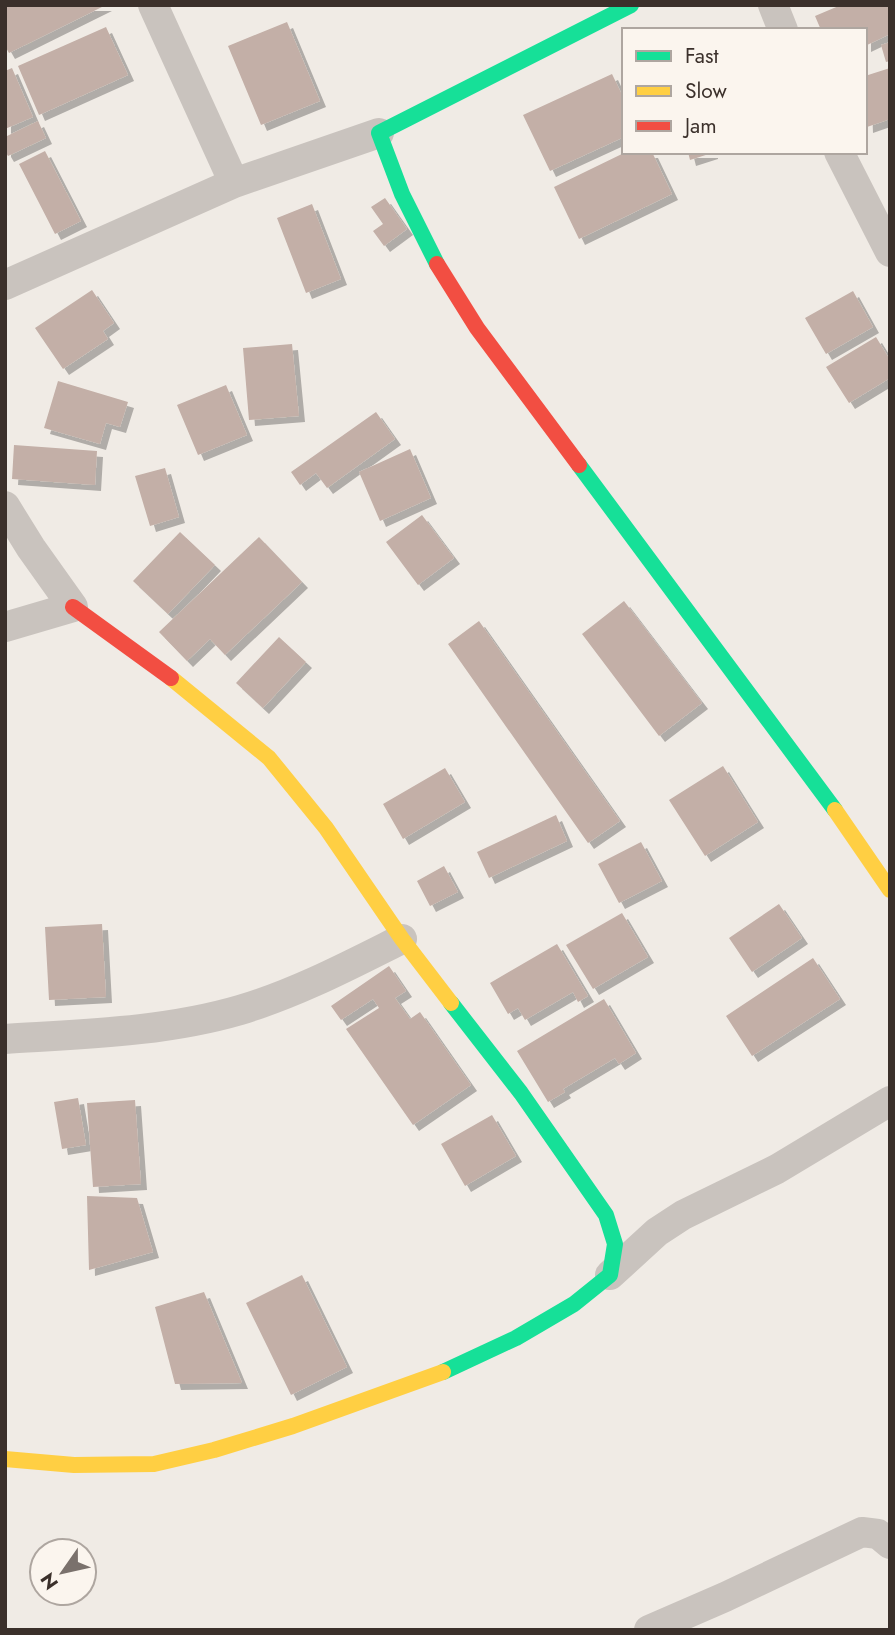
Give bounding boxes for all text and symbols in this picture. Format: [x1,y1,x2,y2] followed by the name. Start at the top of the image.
[622,28,867,154] legend
[685,41,718,71] text: Fast
[685,76,727,106] text: Slow
[682,111,717,141] text: Jam
[28,1537,98,1607] north arrow
[34,1567,65,1595] text: N

